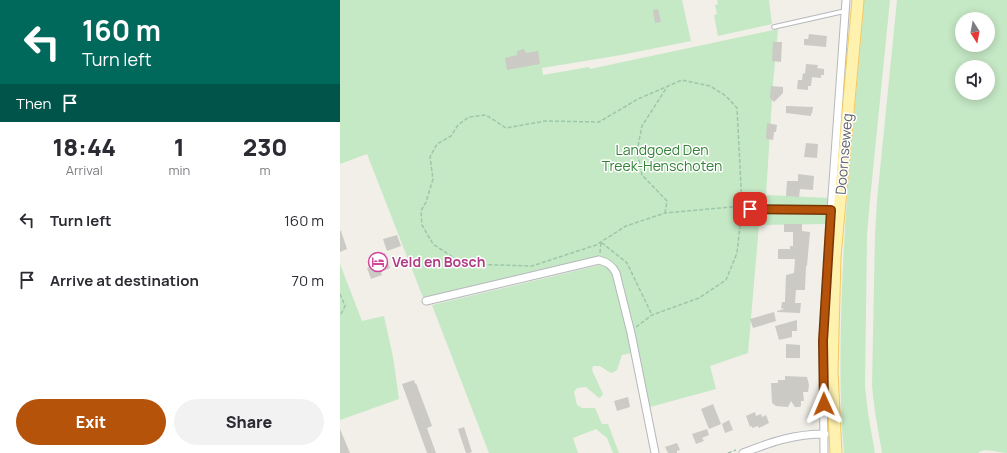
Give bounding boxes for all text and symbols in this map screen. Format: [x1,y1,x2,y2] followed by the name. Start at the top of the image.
[82,11,161,49] text: 160 m
[955,12,995,52] north arrow
[955,12,995,100] map controls
[16,16,68,68] icon: left
[82,47,152,71] text: Turn left
[955,60,995,100] button: sound
[59,92,81,114] icon: arrive
[16,93,51,114] text: Then
[830,113,857,195] street label: Doornseweg
[52,130,116,163] text: 18:44
[174,130,185,163] text: 1
[243,130,288,163] text: 230
[602,140,722,175] park label: Landgoed Den Treek-Henschoten
[66,161,103,179] text: Arrival
[168,161,190,179] text: min
[260,161,271,179] text: m
[733,192,767,226] pin
[739,198,761,220] icon: arrive
[16,209,38,231] icon: left
[50,210,112,231] text: Turn left
[284,210,324,231] text: 160 m
[367,251,389,273] hotel icon: Veld en Bosch
[392,252,485,271] place label: Veld en Bosch
[16,269,38,291] icon: arrive
[50,270,199,291] text: Arrive at destination
[292,270,324,291] text: 70 m
[803,383,845,425] position arrow
[16,399,166,445] button: Exit
[174,399,324,445] button: Share

